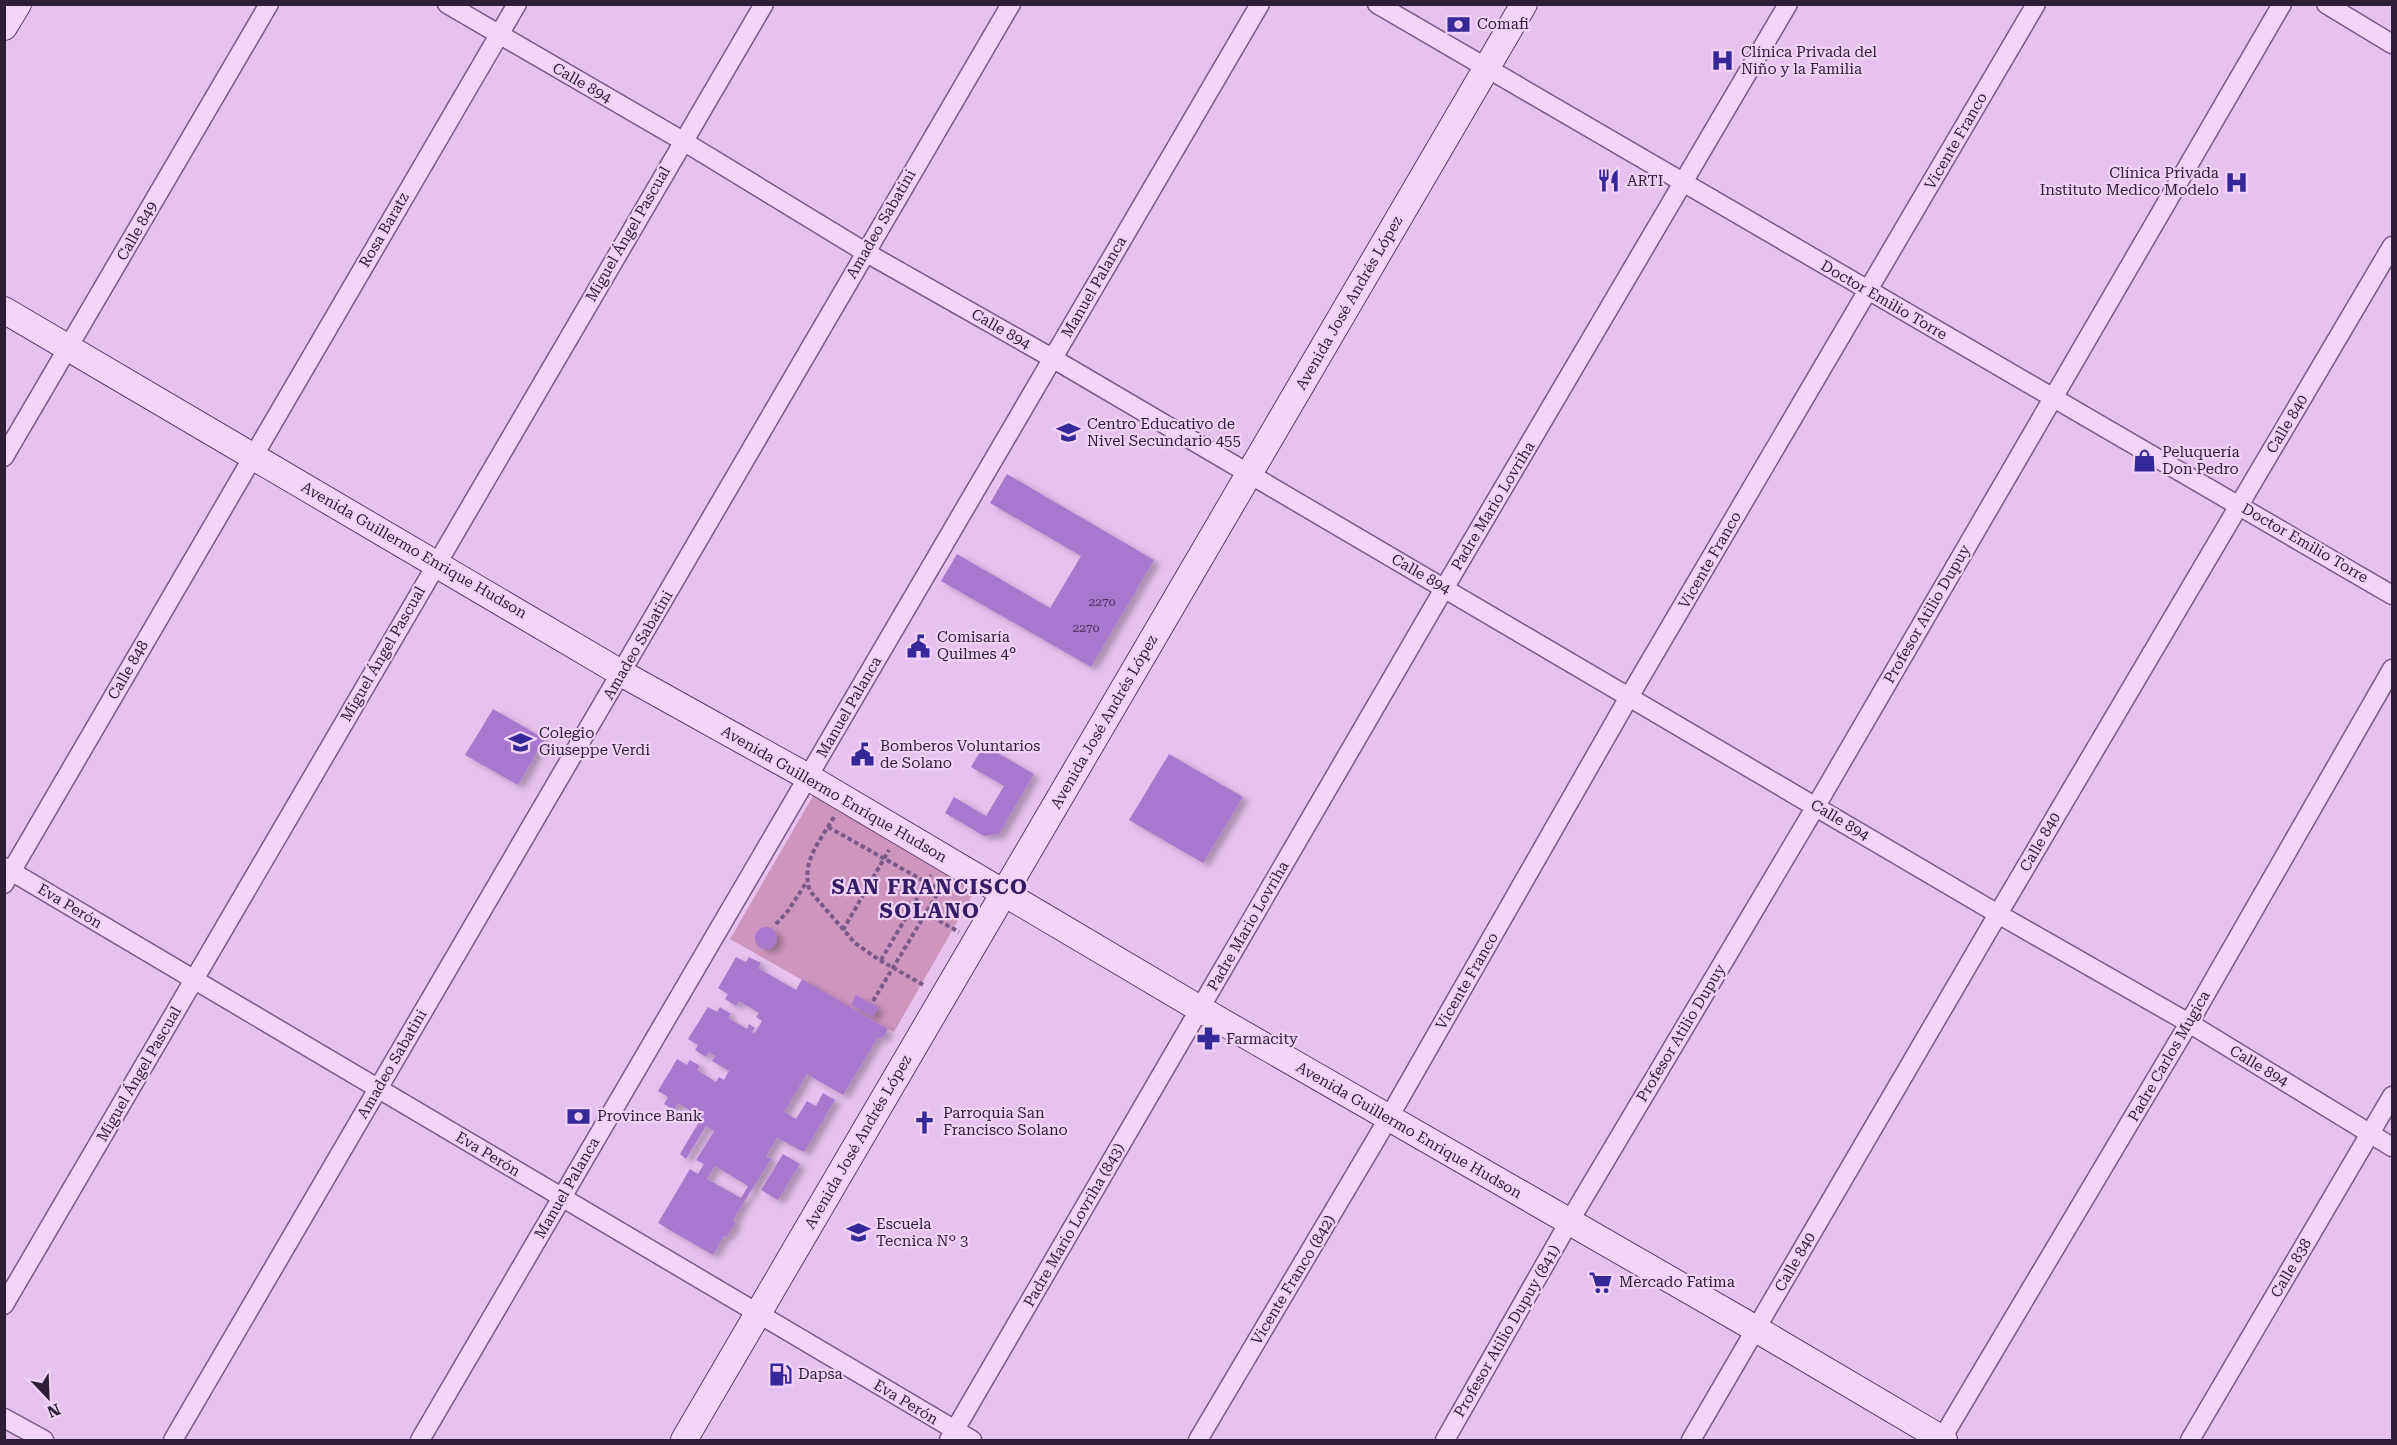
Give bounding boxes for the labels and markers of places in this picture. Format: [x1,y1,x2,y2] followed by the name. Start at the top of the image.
[1446,11,1472,37] bank icon: Comafi
[1477,15,1529,33] place label: Comafi
[1741,43,1877,78] place label: Clínica Privada del Niño y la Familia
[1710,48,1736,74] hospital icon: Clínica Privada del Niño y la Familia
[2040,164,2219,199] place label: Clínica Privada Instituto Medico Modelo
[1596,168,1622,194] restaurant icon: ARTI
[2224,169,2250,195] hospital icon: Clínica Privada Instituto Medico Modelo
[1627,172,1663,190] place label: ARTI
[1087,415,1241,450] place label: Centro Educativo de Nivel Secundario 455
[1056,420,1082,446] school or university icon: Centro Educativo de Nivel Secundario 455
[2162,443,2240,478] place label: Peluquería Don Pedro
[2131,448,2157,474] shop icon: Peluquería Don Pedro
[937,628,1016,663] place label: Comisaría Quilmes 4°
[906,633,932,659] public building icon: Comisaría Quilmes 4°
[539,724,650,759] place label: Colegio Giuseppe Verdi
[508,729,534,755] school or university icon: Colegio Giuseppe Verdi
[880,737,1040,772] place label: Bomberos Voluntarios de Solano
[849,742,875,768] public building icon: Bomberos Voluntarios de Solano
[1195,1026,1221,1052] pharmacy icon: Farmacity
[1226,1030,1298,1048] place label: Farmacity
[566,1103,592,1129] bank icon: Province Bank
[943,1104,1068,1139] place label: Parroquia San Francisco Solano
[597,1107,703,1125] place label: Province Bank
[912,1109,938,1135] church icon: Parroquia San Francisco Solano
[876,1215,968,1250] place label: Escuela Tecnica Nº 3
[845,1220,871,1246] school or university icon: Escuela Tecnica Nº 3
[1588,1269,1614,1295] supermarket icon: Mercado Fatima
[1619,1273,1735,1291] place label: Mercado Fatima
[767,1361,793,1387] fuel station icon: Dapsa
[798,1365,843,1383] place label: Dapsa

